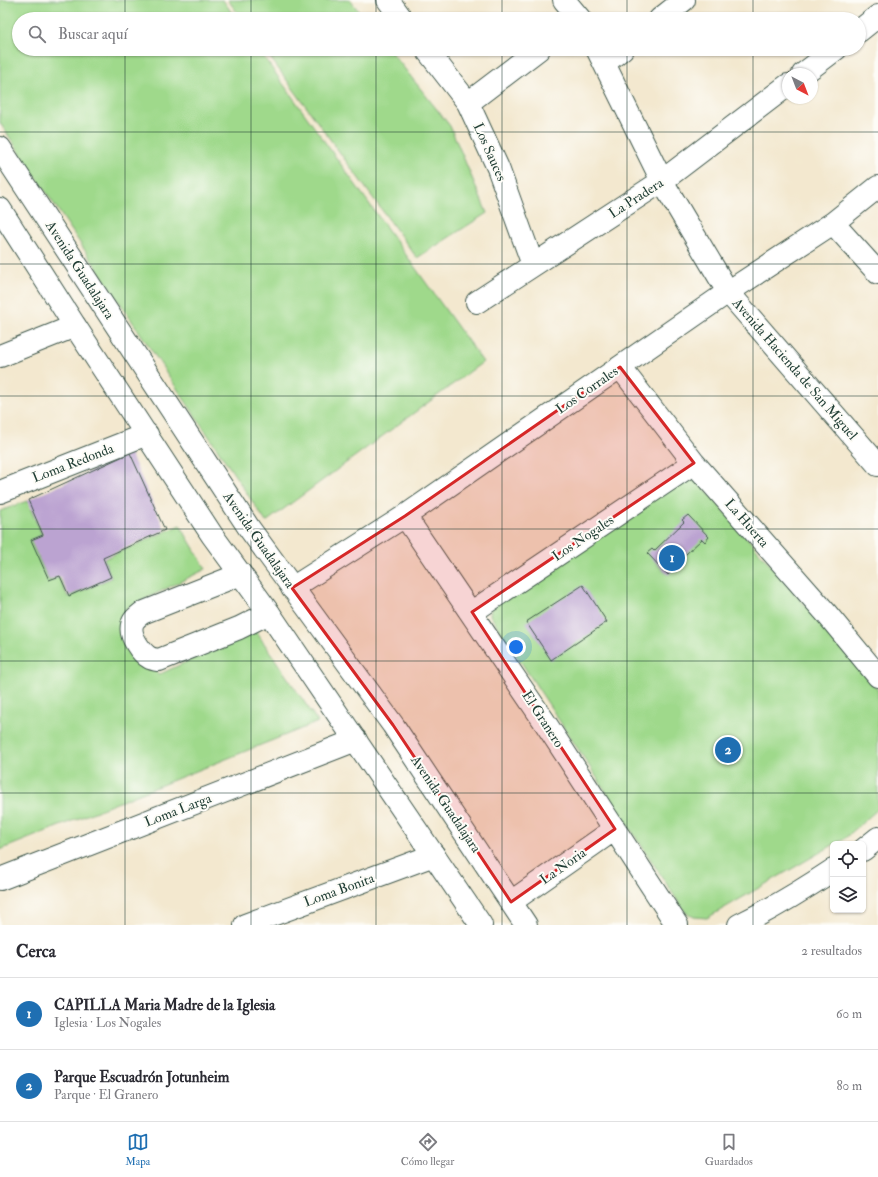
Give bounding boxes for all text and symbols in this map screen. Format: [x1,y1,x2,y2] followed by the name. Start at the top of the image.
[12,12,866,56] search box
[26,23,48,45] icon: search
[58,25,127,44] text: Buscar aquí
[782,68,818,104] north arrow
[470,120,510,184] street label: Los Sauces
[606,174,667,222] street label: La Pradera
[41,217,118,322] street label: Avenida Guadalajara
[728,294,861,444] street label: Avenida Hacienda de San Miguel
[553,362,622,418] street label: Los Corrales
[30,440,116,486] street label: Loma Redonda
[219,488,299,592] street label: Avenida Guadalajara
[721,495,773,551] street label: La Huerta
[549,511,617,565] street label: Los Nogales
[659,543,685,573] pin: 1
[506,637,526,657] your location
[518,687,568,751] street label: El Granero
[715,735,741,765] pin: 2
[407,751,485,856] street label: Avenida Guadalajara
[142,789,214,831] street label: Loma Larga
[830,841,866,913] map controls
[830,841,866,877] button: locate
[537,844,590,888] street label: La Noria
[302,869,377,911] street label: Loma Bonita
[830,877,866,913] button: layers
[16,941,56,962] text: Cerca
[801,943,862,959] text: 2 resultados
[54,996,275,1015] text: CAPILLA Maria Madre de la Iglesia
[27,1006,31,1022] text: 1
[836,1006,862,1022] text: 60 m
[54,1015,161,1031] text: Iglesia · Los Nogales
[54,1068,229,1087] text: Parque Escuadrón Jotunheim
[26,1078,32,1094] text: 2
[836,1078,862,1094] text: 80 m
[54,1087,158,1103] text: Parque · El Granero
[125,1131,150,1168] tab: Mapa
[401,1131,454,1168] tab: Cómo llegar
[705,1131,753,1168] tab: Guardados

